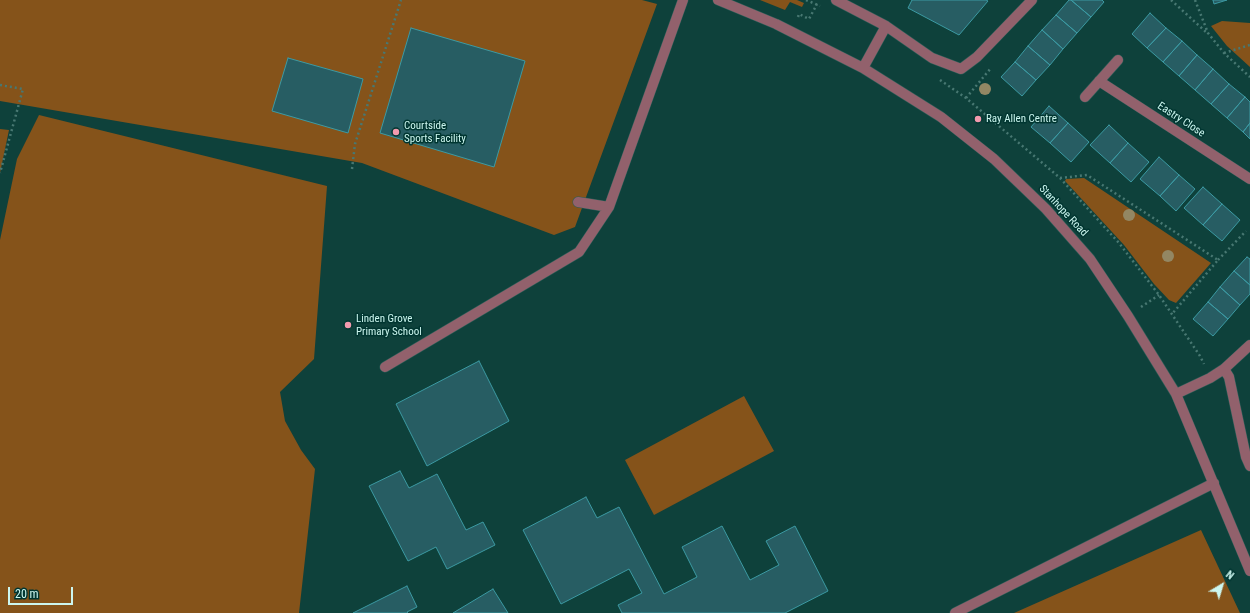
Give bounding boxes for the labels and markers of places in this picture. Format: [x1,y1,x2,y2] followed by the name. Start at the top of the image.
[986,112,1057,126] place label: Ray Allen Centre
[973,114,983,124] marker: Ray Allen Centre
[404,119,466,145] place label: Courtside Sports Facility
[391,127,401,137] marker: Courtside Sports Facility
[356,312,422,338] place label: Linden Grove Primary School
[343,320,353,330] marker: Linden Grove Primary School

